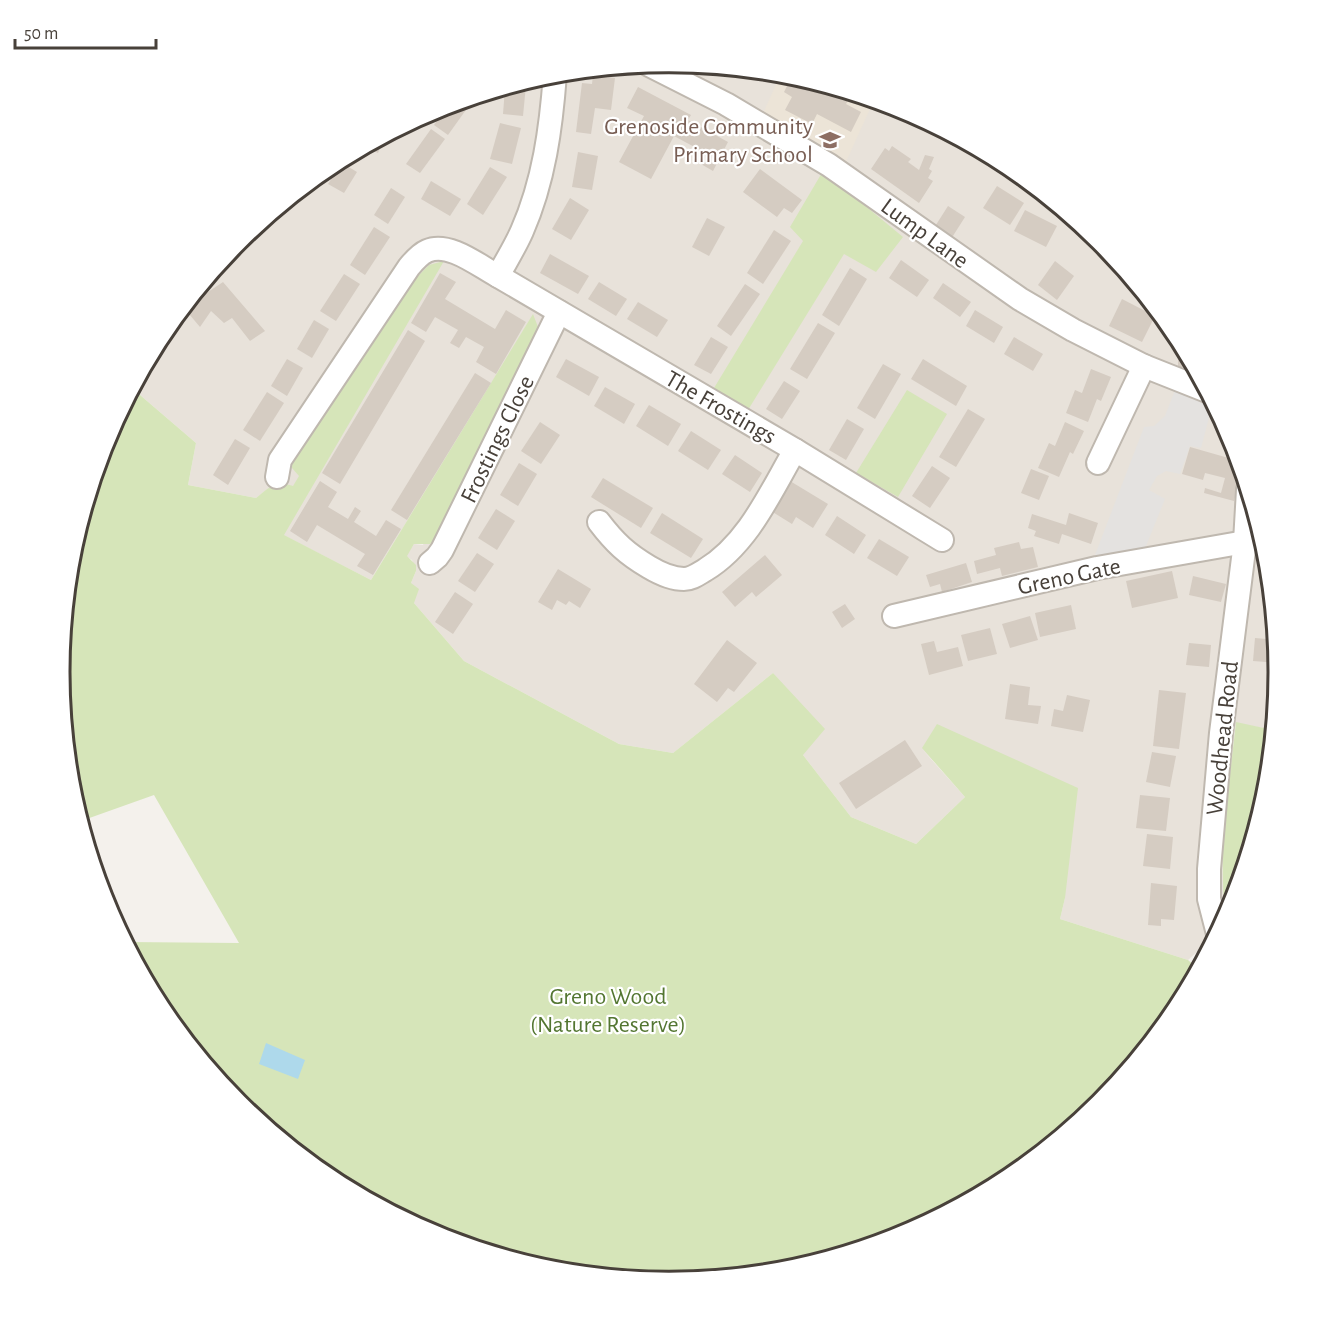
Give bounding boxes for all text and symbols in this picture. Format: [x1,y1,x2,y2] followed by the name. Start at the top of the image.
[15,12,156,50] scale bar
[24,25,58,43] text: 50 m
[604,115,813,167] place label: Grenoside Community Primary School
[818,128,842,152] school or university icon: Grenoside Community Primary School
[876,194,973,273] street label: Lump Lane
[661,367,780,449] street label: The Frostings
[457,372,539,507] street label: Frostings Close
[1016,554,1123,600] street label: Greno Gate
[1203,660,1243,816] street label: Woodhead Road
[530,985,686,1037] park label: Greno Wood (Nature Reserve)

